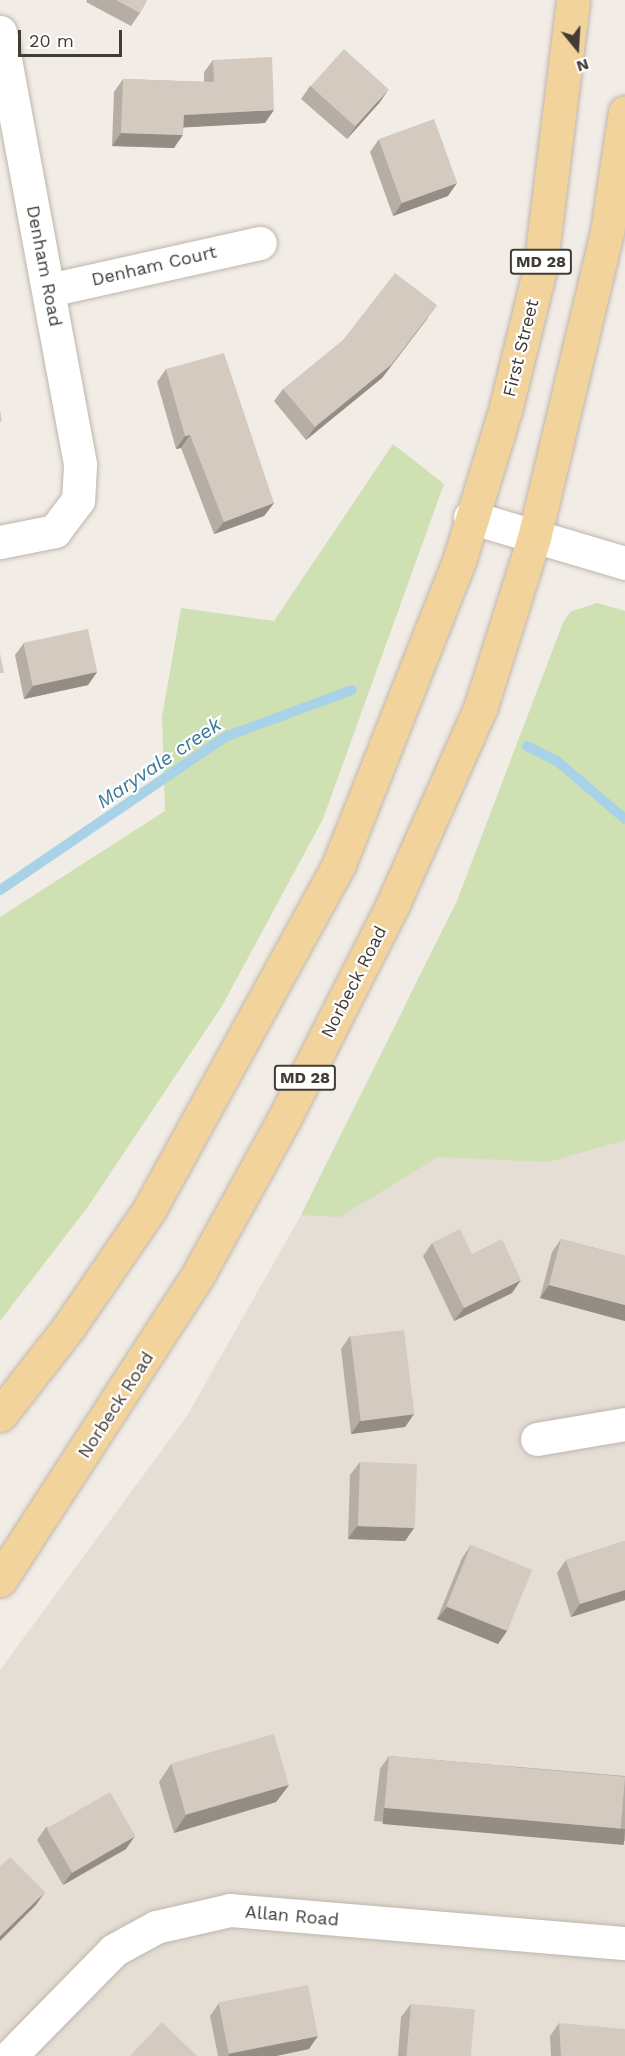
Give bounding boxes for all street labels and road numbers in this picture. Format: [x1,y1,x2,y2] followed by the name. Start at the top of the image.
[22,204,66,328] street label: Denham Road
[89,241,219,291] street label: Denham Court
[510,249,572,275] road number: MD 28
[498,297,544,399] street label: First Street
[316,922,392,1042] street label: Norbeck Road
[274,1065,336,1091] road number: MD 28
[73,1347,159,1463] street label: Norbeck Road
[244,1901,340,1931] street label: Allan Road

